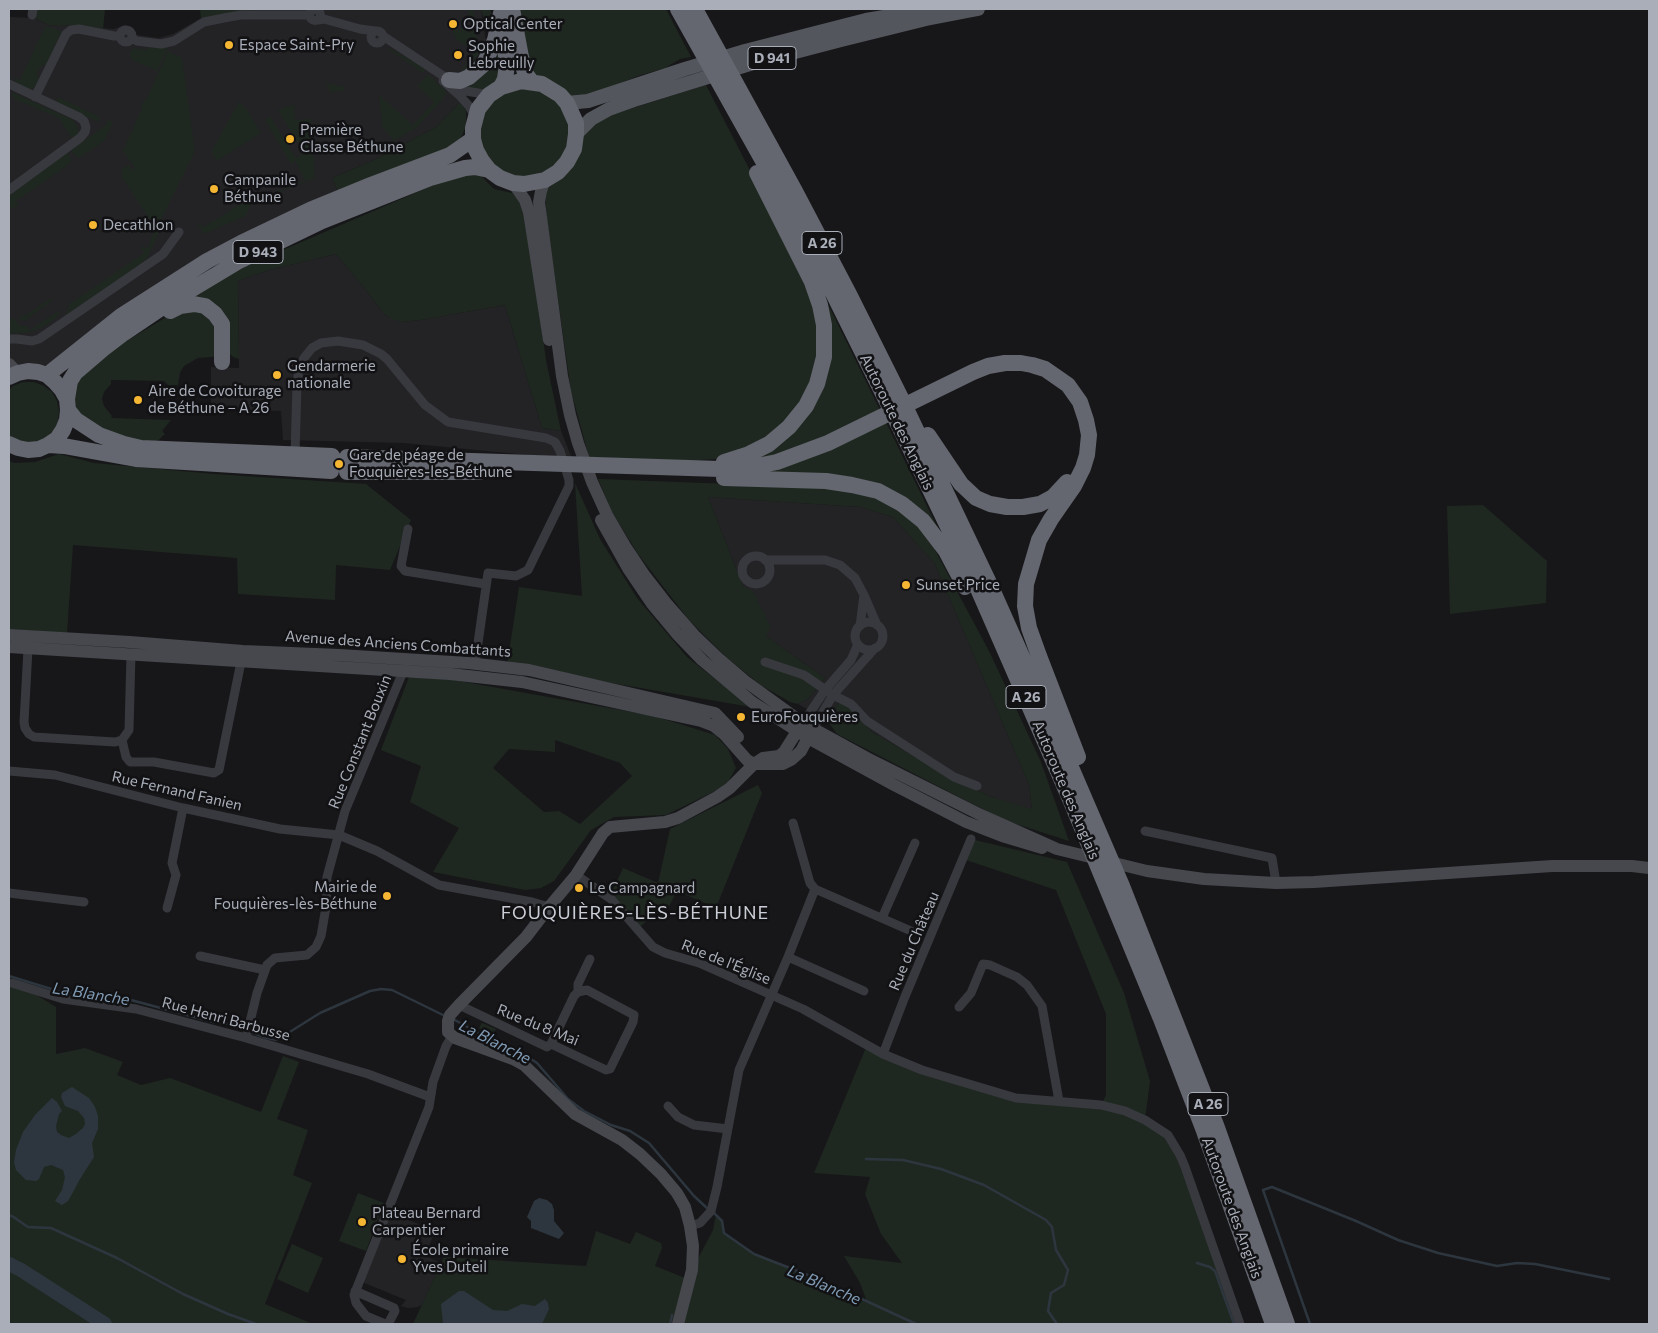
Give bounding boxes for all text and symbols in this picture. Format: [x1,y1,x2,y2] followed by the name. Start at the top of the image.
[463,15,563,33] place label: Optical Center
[447,18,459,30] marker: Optical Center
[239,36,354,54] place label: Espace Saint-Pry
[468,37,535,72] place label: Sophie Lebreuilly
[223,39,235,51] marker: Espace Saint-Pry
[748,46,796,70] road number: D 941
[452,49,464,61] marker: Sophie Lebreuilly
[300,121,403,156] place label: Première Classe Béthune
[284,133,296,145] marker: Première Classe Béthune
[224,171,296,206] place label: Campanile Béthune
[208,183,220,195] marker: Campanile Béthune
[103,216,173,234] place label: Decathlon
[87,219,99,231] marker: Decathlon
[802,232,842,254] road number: A 26
[233,240,283,264] road number: D 943
[856,351,938,493] street label: Autoroute des Anglais
[287,357,376,392] place label: Gendarmerie nationale
[271,369,283,381] marker: Gendarmerie nationale
[148,382,281,417] place label: Aire de Covoiturage de Béthune − A 26
[132,394,144,406] marker: Aire de Covoiturage de Béthune − A 26
[349,446,512,481] place label: Gare de péage de Fouquières-les-Béthune
[333,458,345,470] marker: Gare de péage de Fouquières-les-Béthune
[916,576,1000,594] place label: Sunset Price
[900,579,912,591] marker: Sunset Price
[284,627,512,661] street label: Avenue des Anciens Combattants
[325,672,395,812] street label: Rue Constant Bouxin
[1006,686,1046,709] road number: A 26
[751,708,858,726] place label: EuroFouquières
[735,711,747,723] marker: EuroFouquières
[1029,718,1103,862] street label: Autoroute des Anglais
[110,767,244,815] street label: Rue Fernand Fanien
[214,878,377,913] place label: Mairie de Fouquières-lès-Béthune
[589,879,695,897] place label: Le Campagnard
[573,882,585,894] marker: Le Campagnard
[885,889,943,993] street label: Rue du Château
[381,890,393,902] marker: Mairie de Fouquières-lès-Béthune
[498,902,772,924] district label: FOUQUIÈRES-LÈS-BÉTHUNE
[679,936,773,988] street label: Rue de l'Église
[51,978,131,1010] water label: La Blanche
[160,993,292,1045] street label: Rue Henri Barbusse
[494,1000,582,1050] street label: Rue du 8 Mai
[456,1016,534,1068] water label: La Blanche
[1188,1092,1228,1116] road number: A 26
[1198,1135,1266,1281] street label: Autoroute des Anglais
[372,1204,481,1239] place label: Plateau Bernard Carpentier
[356,1216,368,1228] marker: Plateau Bernard Carpentier
[412,1241,509,1276] place label: École primaire Yves Duteil
[396,1253,408,1265] marker: École primaire Yves Duteil
[784,1261,864,1309] water label: La Blanche

